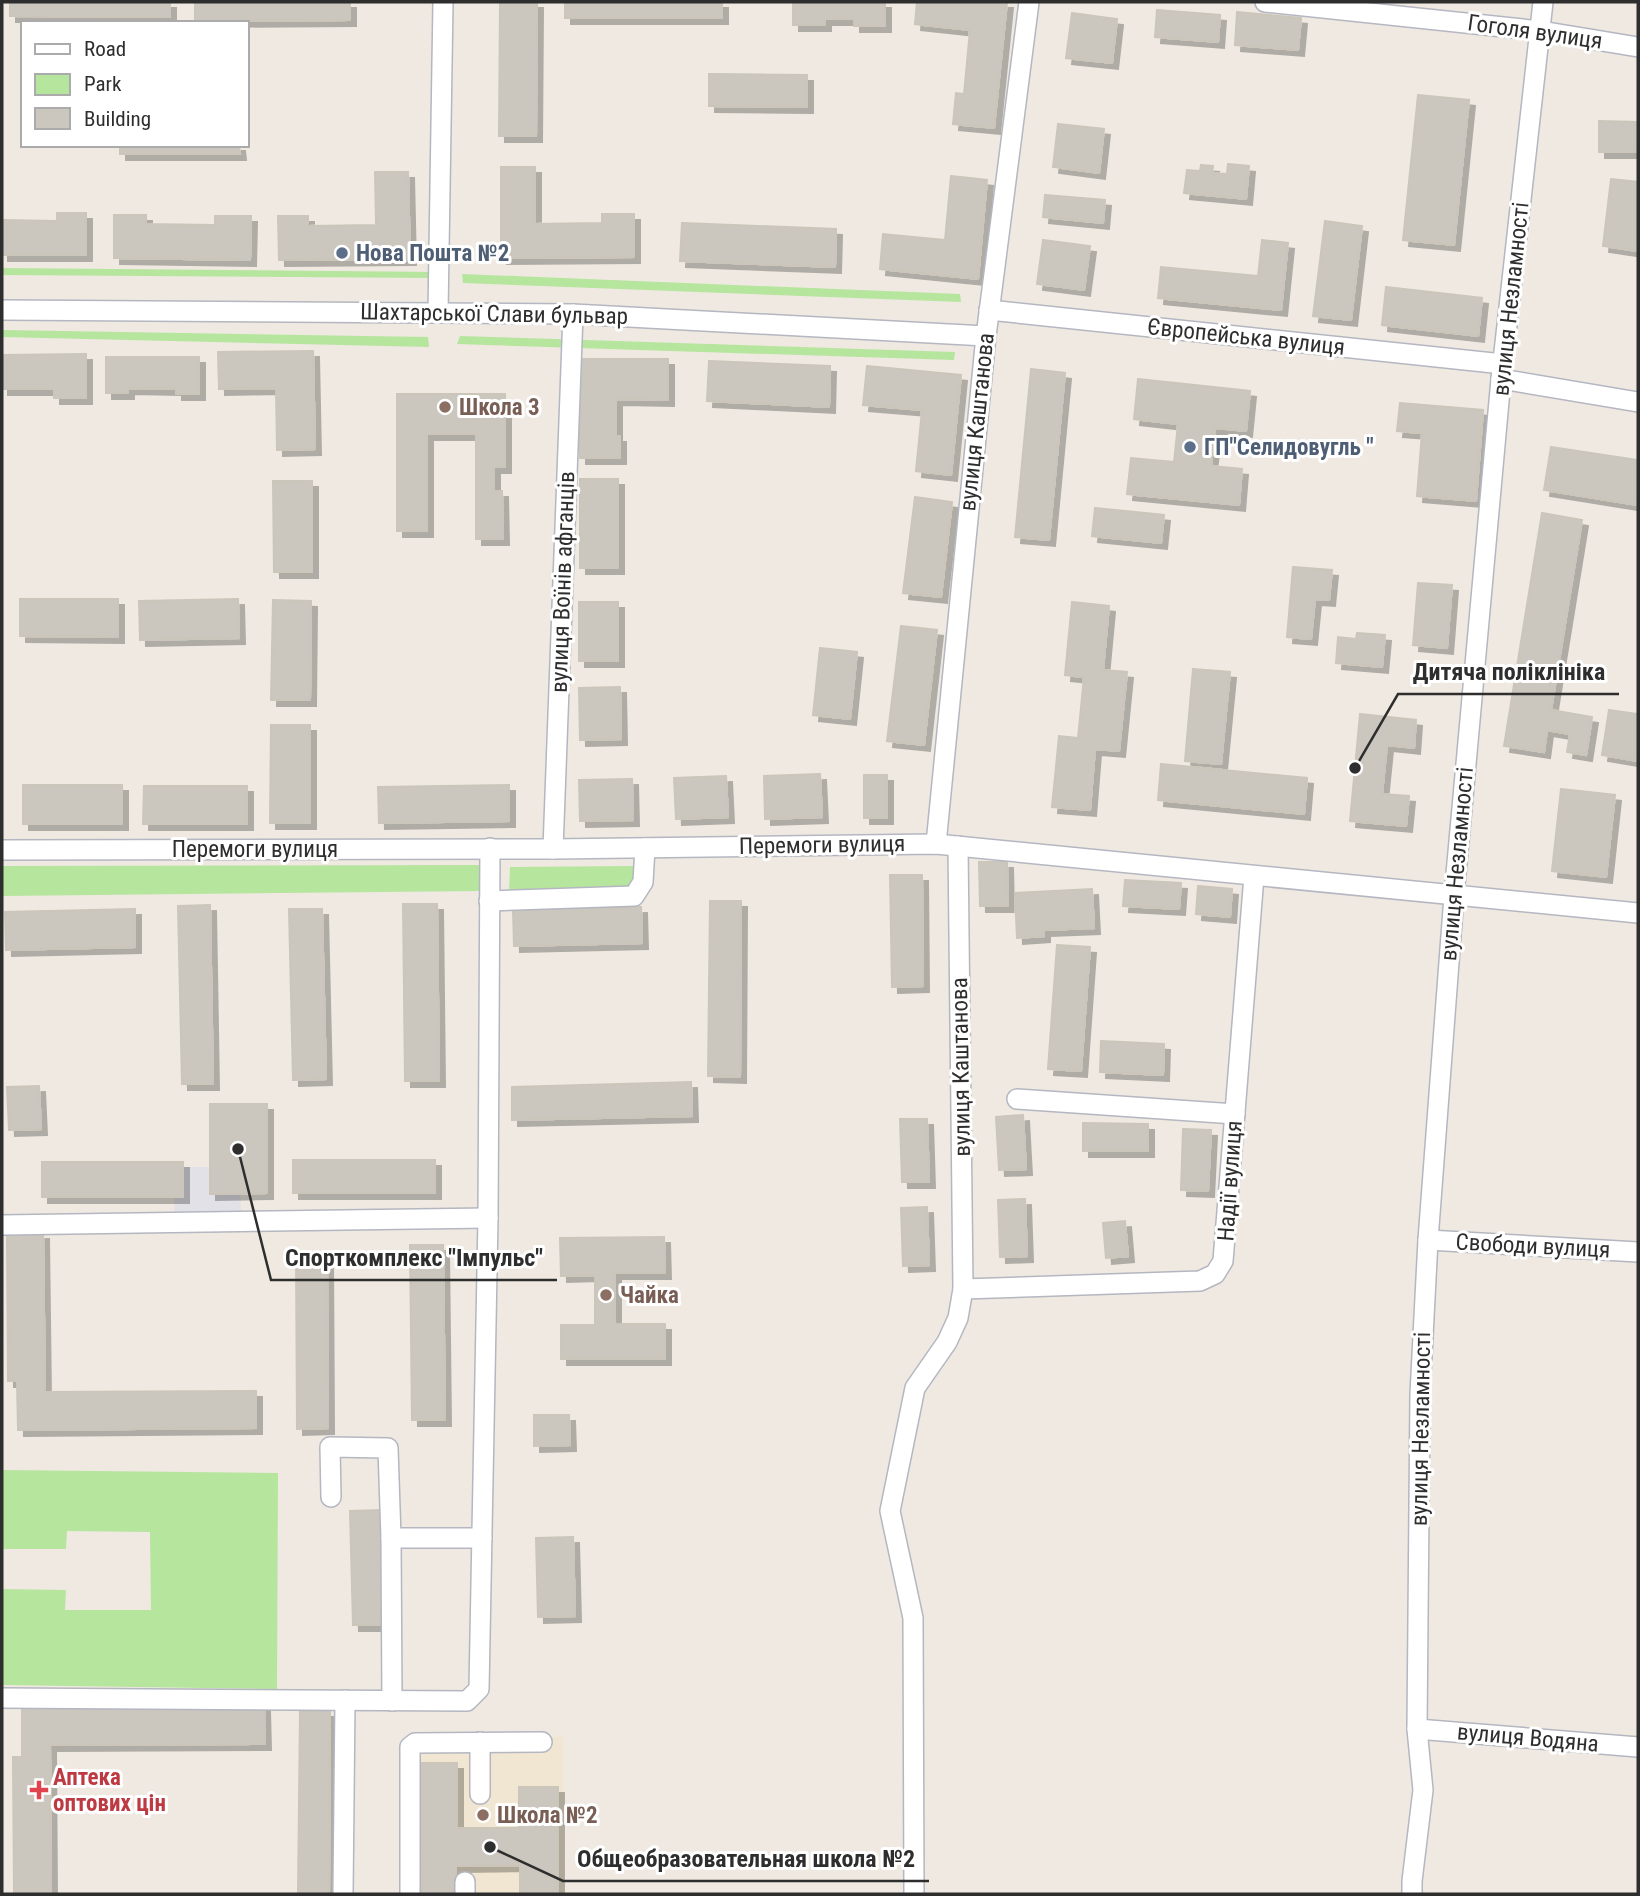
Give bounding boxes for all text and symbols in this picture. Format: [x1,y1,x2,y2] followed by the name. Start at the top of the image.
[1466,9,1604,55] street label: Гоголя вулиця
[21,21,248,147] legend
[84,37,126,61] text: Road
[84,72,122,96] text: Park
[84,107,151,131] text: Building
[1487,201,1535,397] street label: вулиця Незламності
[356,240,509,267] place label: Нова Пошта №2
[334,245,350,261] marker: Нова Пошта №2
[360,298,628,330] street label: Шахтарської Слави бульвар
[1146,313,1346,361] street label: Європейська вулиця
[954,331,1000,513] street label: вулиця Каштанова
[459,394,540,421] place label: Школа 3
[437,399,453,415] marker: Школа 3
[1204,434,1374,461] place label: ГП"Селидовугль "
[1182,439,1198,455] marker: ГП"Селидовугль "
[546,471,580,693] street label: вулиця Воїнів афганців
[1398,649,1619,694] callout: Дитяча поліклініка
[1413,658,1605,686] text: Дитяча поліклініка
[1435,766,1479,962] street label: вулиця Незламності
[739,830,905,860] street label: Перемоги вулиця
[172,836,338,863] street label: Перемоги вулиця
[946,977,976,1157] street label: вулиця Каштанова
[1212,1120,1248,1242] street label: Надії вулиця
[1455,1228,1611,1264] street label: Свободи вулиця
[271,1235,557,1280] callout: Спорткомплекс "Імпульс"
[285,1244,543,1272] text: Спорткомплекс "Імпульс"
[620,1282,679,1309] place label: Чайка
[598,1287,614,1303] marker: Чайка
[1406,1332,1436,1526] street label: вулиця Незламності
[1456,1718,1600,1758] street label: вулиця Водяна
[53,1764,166,1817] place label: Аптека оптових цін
[31,1782,47,1798] marker: Аптека оптових цін
[497,1802,598,1829] place label: Школа №2
[475,1807,491,1823] marker: Школа №2
[563,1836,929,1881] callout: Общеобразовательная школа №2
[577,1845,915,1873] text: Общеобразовательная школа №2

